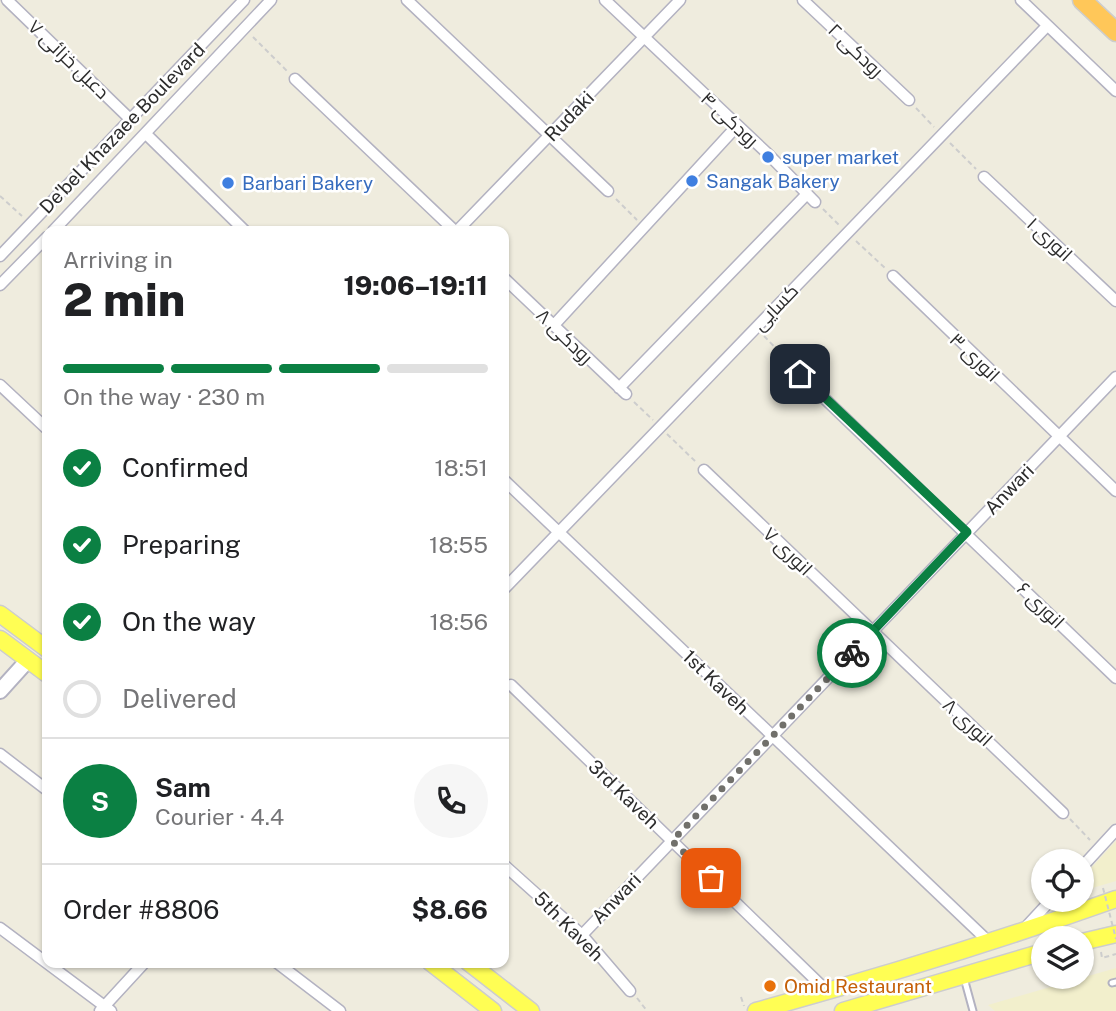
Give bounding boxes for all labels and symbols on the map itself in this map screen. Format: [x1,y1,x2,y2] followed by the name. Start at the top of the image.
[23,15,114,104] street label: دعبل خزائی ۷
[823,19,888,82] street label: رودکی ۲
[35,38,209,218] street label: De'bel Khazaee Boulevard
[540,86,598,146] street label: Rudaki
[696,87,763,152] street label: رودکی ۴
[782,146,899,168] place label: super market
[760,149,776,165] marker: super market
[706,170,840,192] place label: Sangak Bakery
[242,172,373,194] place label: Barbari Bakery
[684,173,700,189] marker: Sangak Bakery
[220,175,236,191] marker: Barbari Bakery
[1022,213,1077,266] street label: انوری ۱
[748,279,803,335] street label: کسایی
[532,304,598,369] street label: رودکی ۸
[945,328,1004,387] street label: انوری ۳
[770,344,830,404] pin
[980,459,1038,519] street label: Anwari
[758,522,817,580] street label: انوری ۷
[1012,577,1069,633] street label: انوری ۶
[817,618,887,688] courier
[678,645,754,719] street label: 1st Kaveh
[938,694,997,751] street label: انوری ۸
[584,755,664,833] street label: 3rd Kaveh
[681,848,741,908] pin
[587,868,645,928] street label: Anwari
[530,887,608,965] street label: 5th Kaveh
[784,975,932,997] place label: Omid Restaurant
[762,978,778,994] marker: Omid Restaurant

